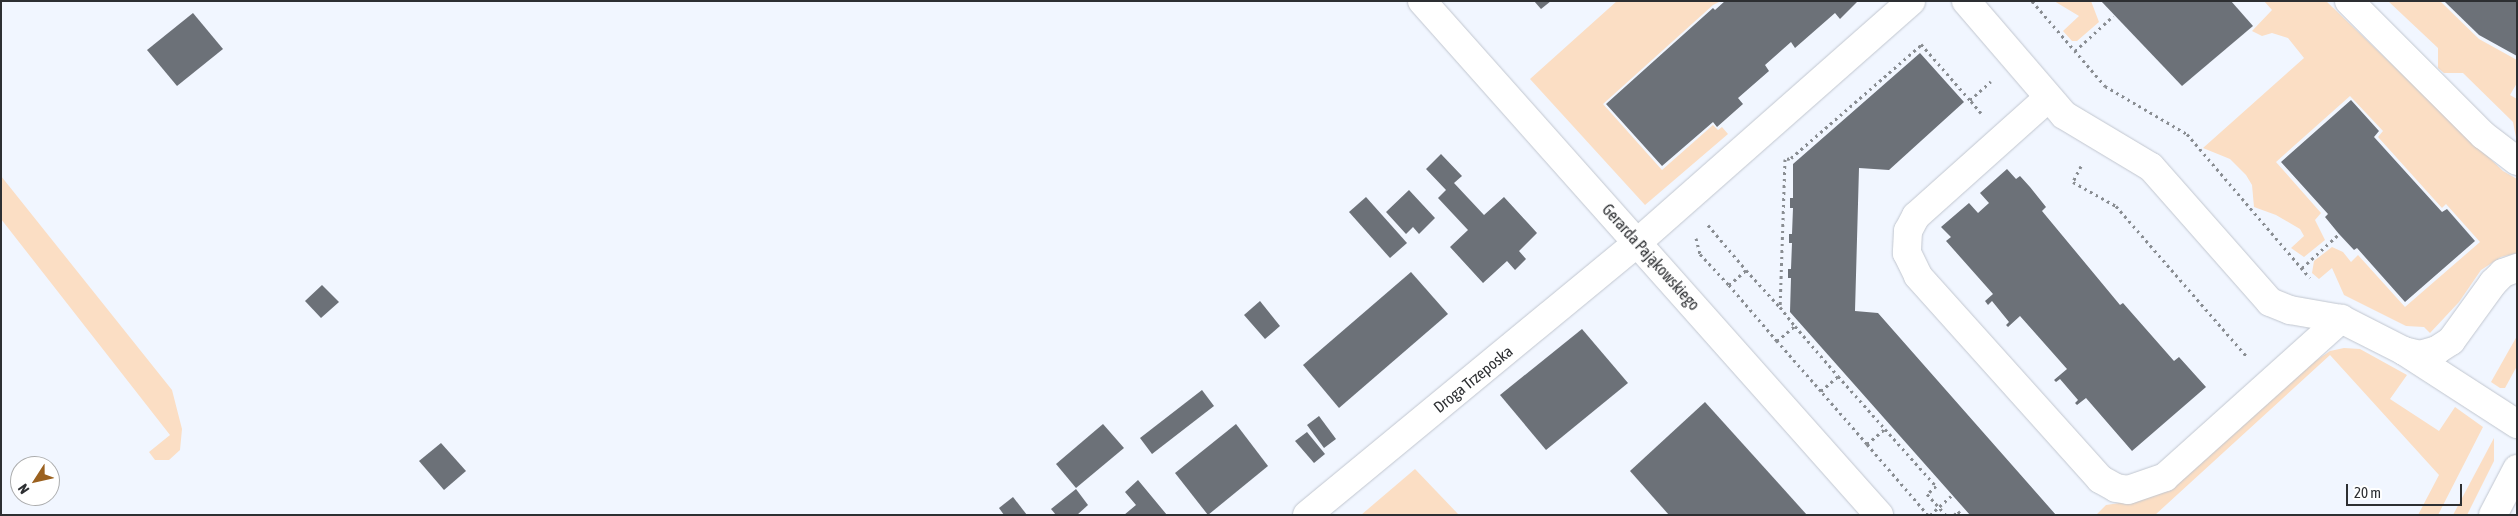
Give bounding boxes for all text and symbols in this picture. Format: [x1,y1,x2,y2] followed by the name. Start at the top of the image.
[1598,200,1704,314] street label: Gerarda Pająkowskiego
[1430,341,1516,417] street label: Droga Trzeposka
[10,456,60,506] north arrow
[2348,474,2464,506] scale bar
[15,481,32,497] text: N
[2354,484,2381,501] text: 20 m

